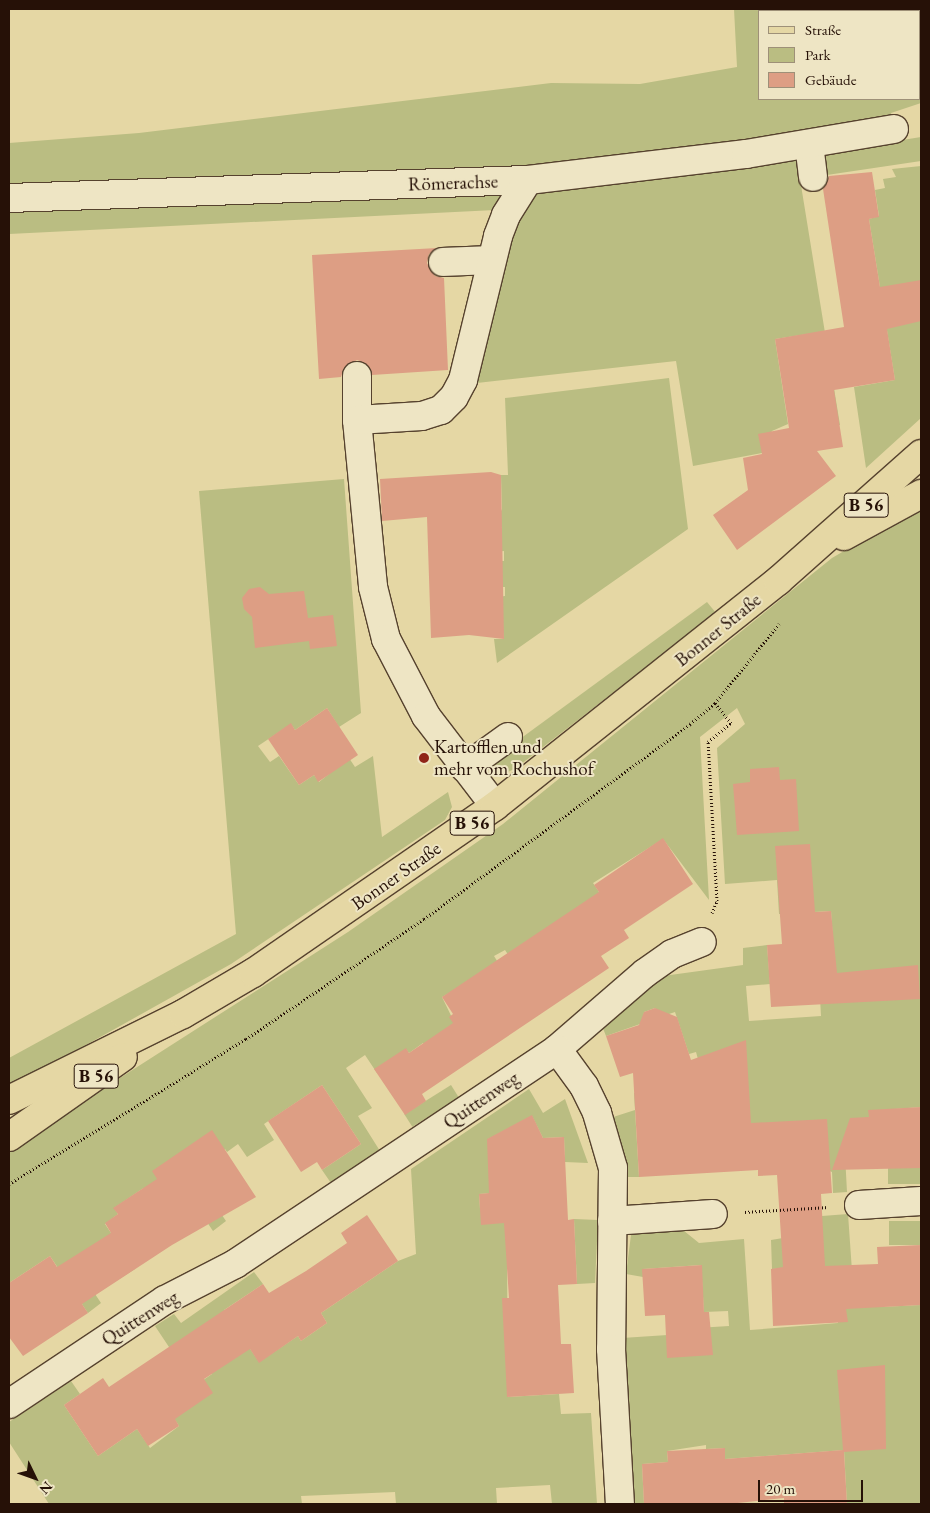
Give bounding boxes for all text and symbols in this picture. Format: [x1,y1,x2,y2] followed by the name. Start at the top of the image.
[758,10,920,100] legend
[805,20,841,39] text: Straße
[805,45,831,64] text: Park
[805,70,857,89] text: Gebäude
[408,170,498,196] street label: Römerachse
[844,490,888,520] road number: B 56
[670,588,766,672] street label: Bonner Straße
[434,736,594,780] place label: Kartofflen und mehr vom Rochushof
[418,752,430,764] marker: Kartofflen und mehr vom Rochushof
[450,808,494,838] road number: B 56
[347,837,445,915] street label: Bonner Straße
[74,1060,118,1092] road number: B 56
[439,1066,523,1134] street label: Quittenweg
[97,1285,183,1351] street label: Quittenweg
[10,1453,60,1503] north arrow
[760,1470,865,1502] scale bar
[36,1478,57,1498] text: N
[766,1479,795,1498] text: 20 m

